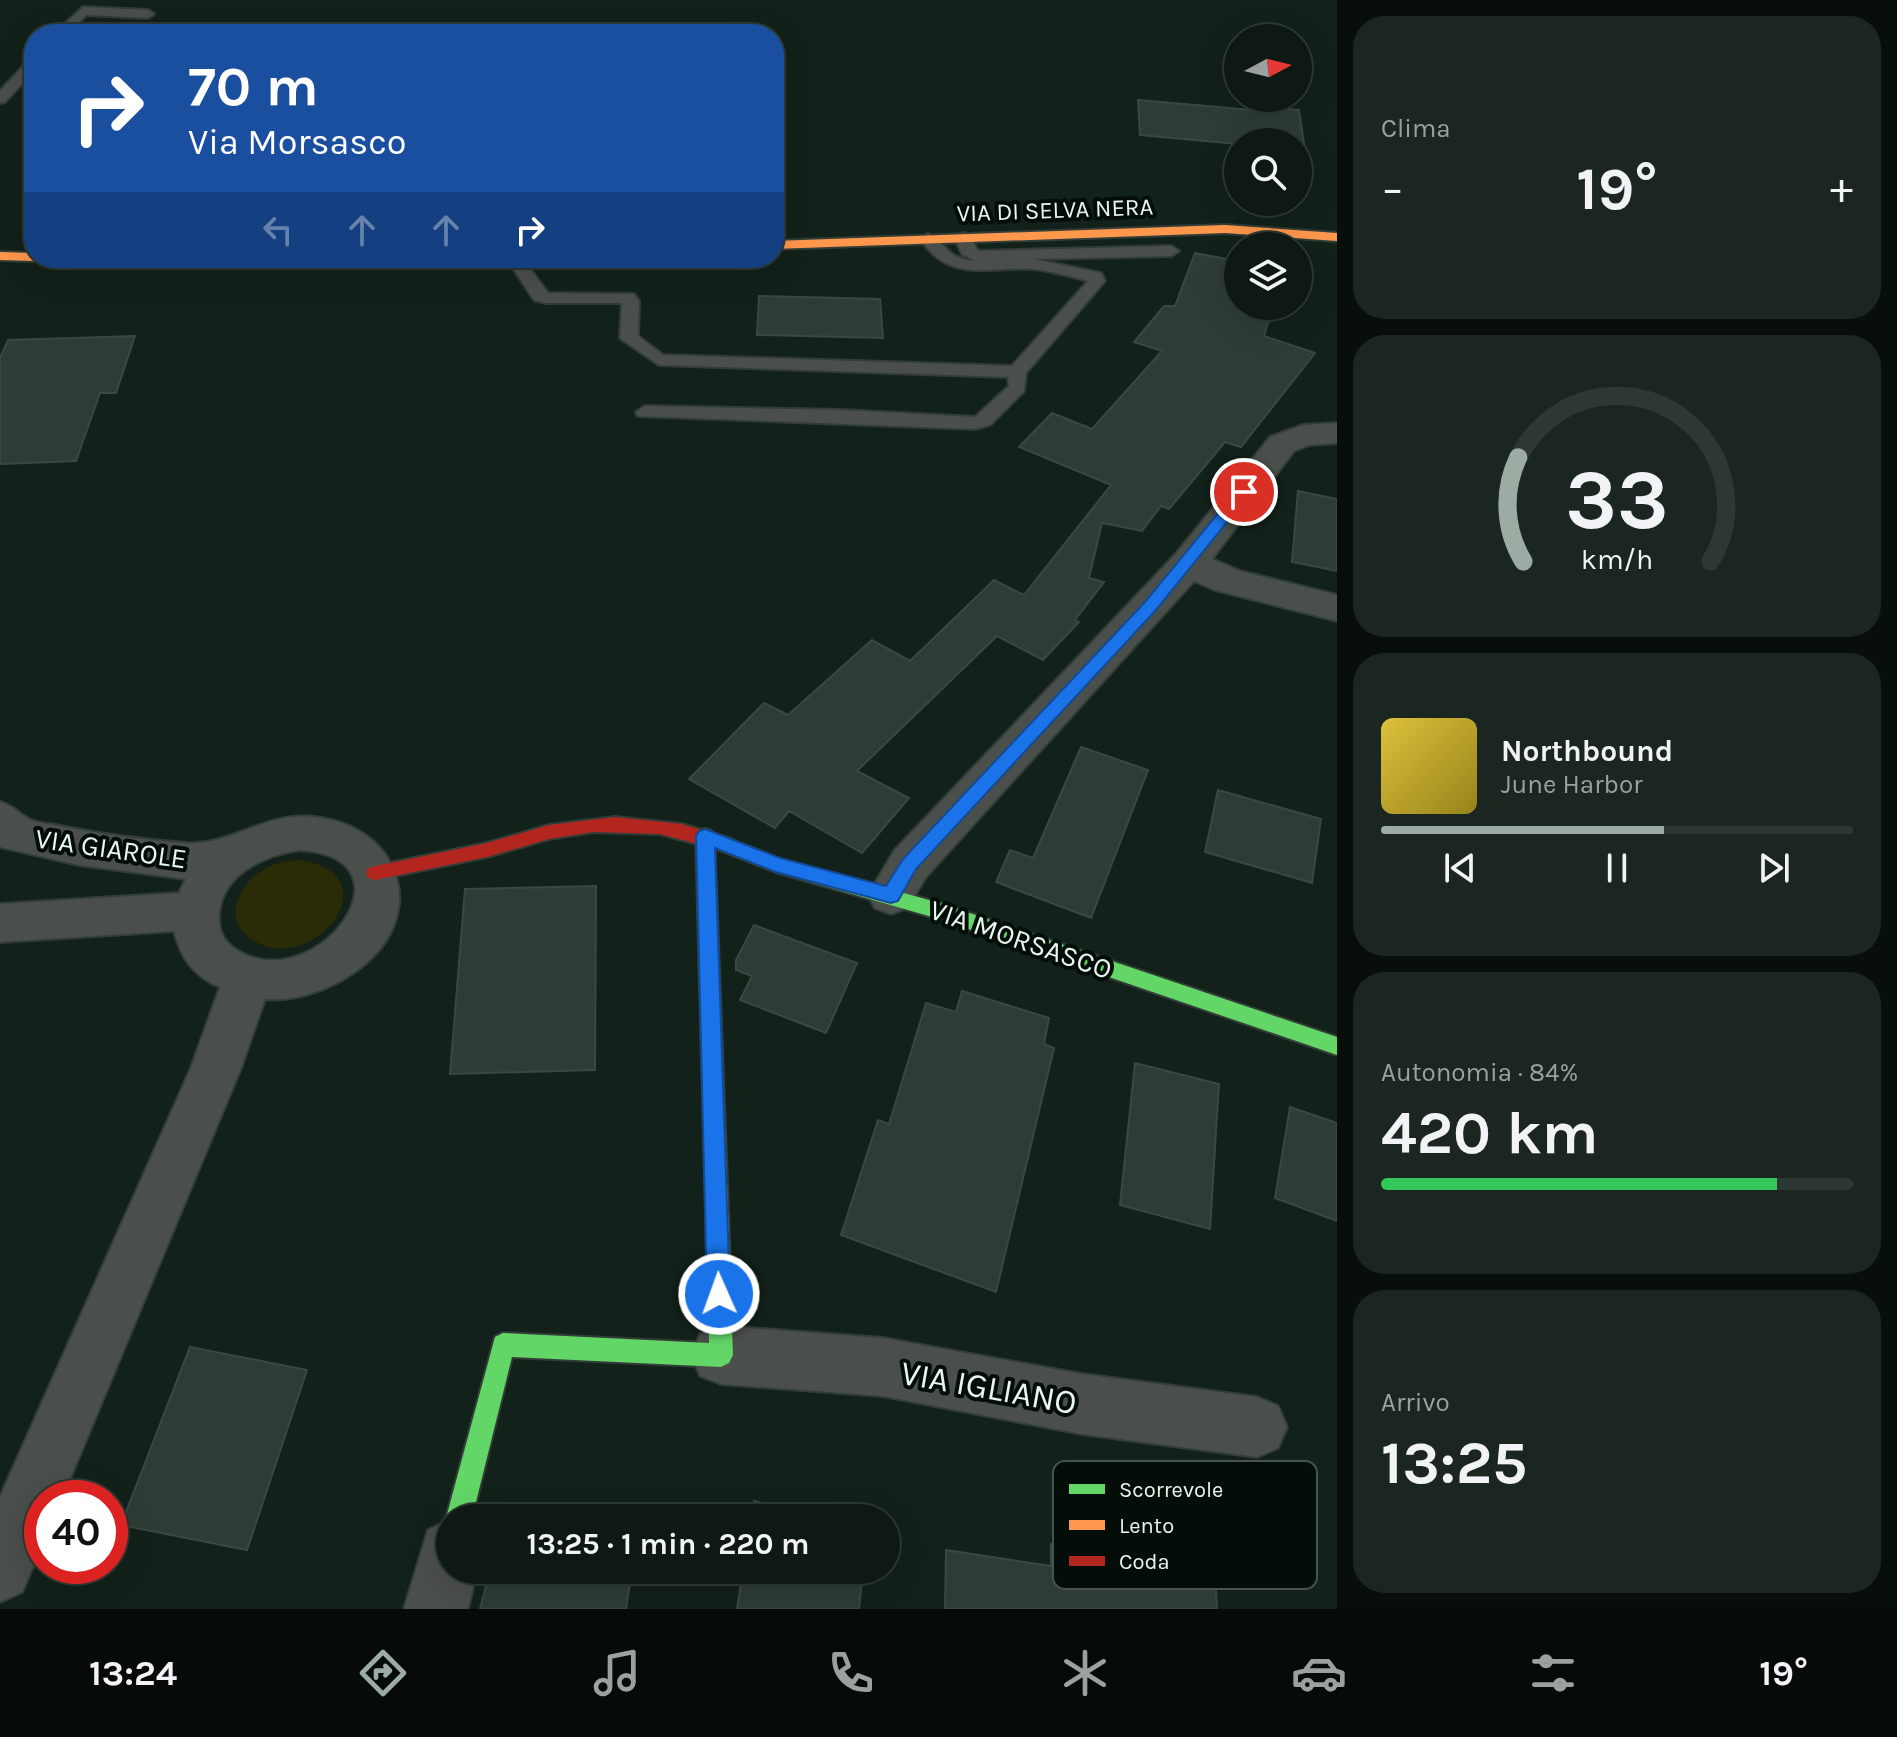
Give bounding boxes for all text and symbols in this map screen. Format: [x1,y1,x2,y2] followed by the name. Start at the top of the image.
[1224,24,1312,112] north arrow
[1224,24,1312,320] map controls
[188,54,319,119] text: 70 m
[56,56,160,160] icon: right
[1381,113,1451,144] text: Clima
[188,121,406,163] text: Via Morsasco
[1224,128,1312,216] button: search
[1576,154,1658,224] text: 19°
[1381,163,1404,214] text: −
[1830,163,1853,214] text: +
[956,193,1154,227] street label: VIA DI SELVA NERA
[256,208,300,252] icon: left
[340,208,384,252] icon: ahead
[424,208,468,252] icon: ahead
[508,208,552,252] icon: right
[1224,232,1312,320] button: layers
[1565,451,1669,548] text: 33
[1210,458,1278,526] pin
[1222,470,1266,514] icon: arrive
[1581,543,1653,576] text: km/h
[1501,733,1673,769] text: Northbound
[1501,769,1643,800] text: June Harbor
[33,822,189,875] street label: VIA GIAROLE
[1438,846,1482,890] icon: previous
[1595,846,1639,890] icon: pause
[1752,846,1796,890] icon: next
[925,893,1116,986] street label: VIA MORSASCO
[1381,1057,1578,1088] text: Autonomia · 84%
[1381,1098,1599,1168] text: 420 km
[677,1252,761,1336] position arrow
[898,1353,1080,1423] street label: VIA IGLIANO
[1381,1387,1450,1418] text: Arrivo
[1381,1428,1527,1498] text: 13:25
[1053,1461,1317,1589] legend
[1119,1477,1223,1503] text: Scorrevole
[24,1480,128,1584] speed limit sign: 40
[1119,1513,1174,1539] text: Lento
[527,1526,809,1562] text: 13:25 · 1 min · 220 m
[1119,1549,1170,1575] text: Coda
[355,1645,411,1701] icon: directions
[589,1645,645,1701] icon: music
[823,1645,879,1701] icon: phone
[1057,1645,1113,1701] icon: climate
[1291,1645,1347,1701] icon: car
[1525,1645,1581,1701] icon: filters
[89,1652,177,1694] text: 13:24
[1759,1652,1808,1694] text: 19°

